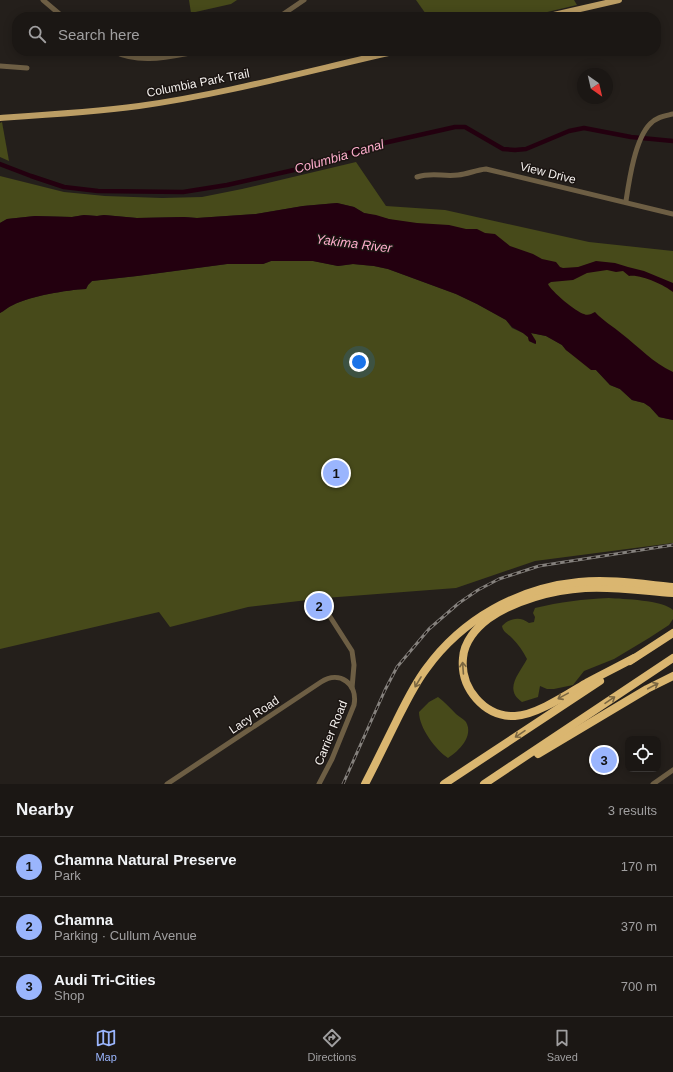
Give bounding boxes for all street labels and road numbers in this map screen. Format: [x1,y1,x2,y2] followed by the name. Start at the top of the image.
[145,66,251,100] street label: Columbia Park Trail
[519,159,578,187] street label: View Drive
[226,693,282,737] street label: Lacy Road
[312,699,350,767] street label: Carrier Road

